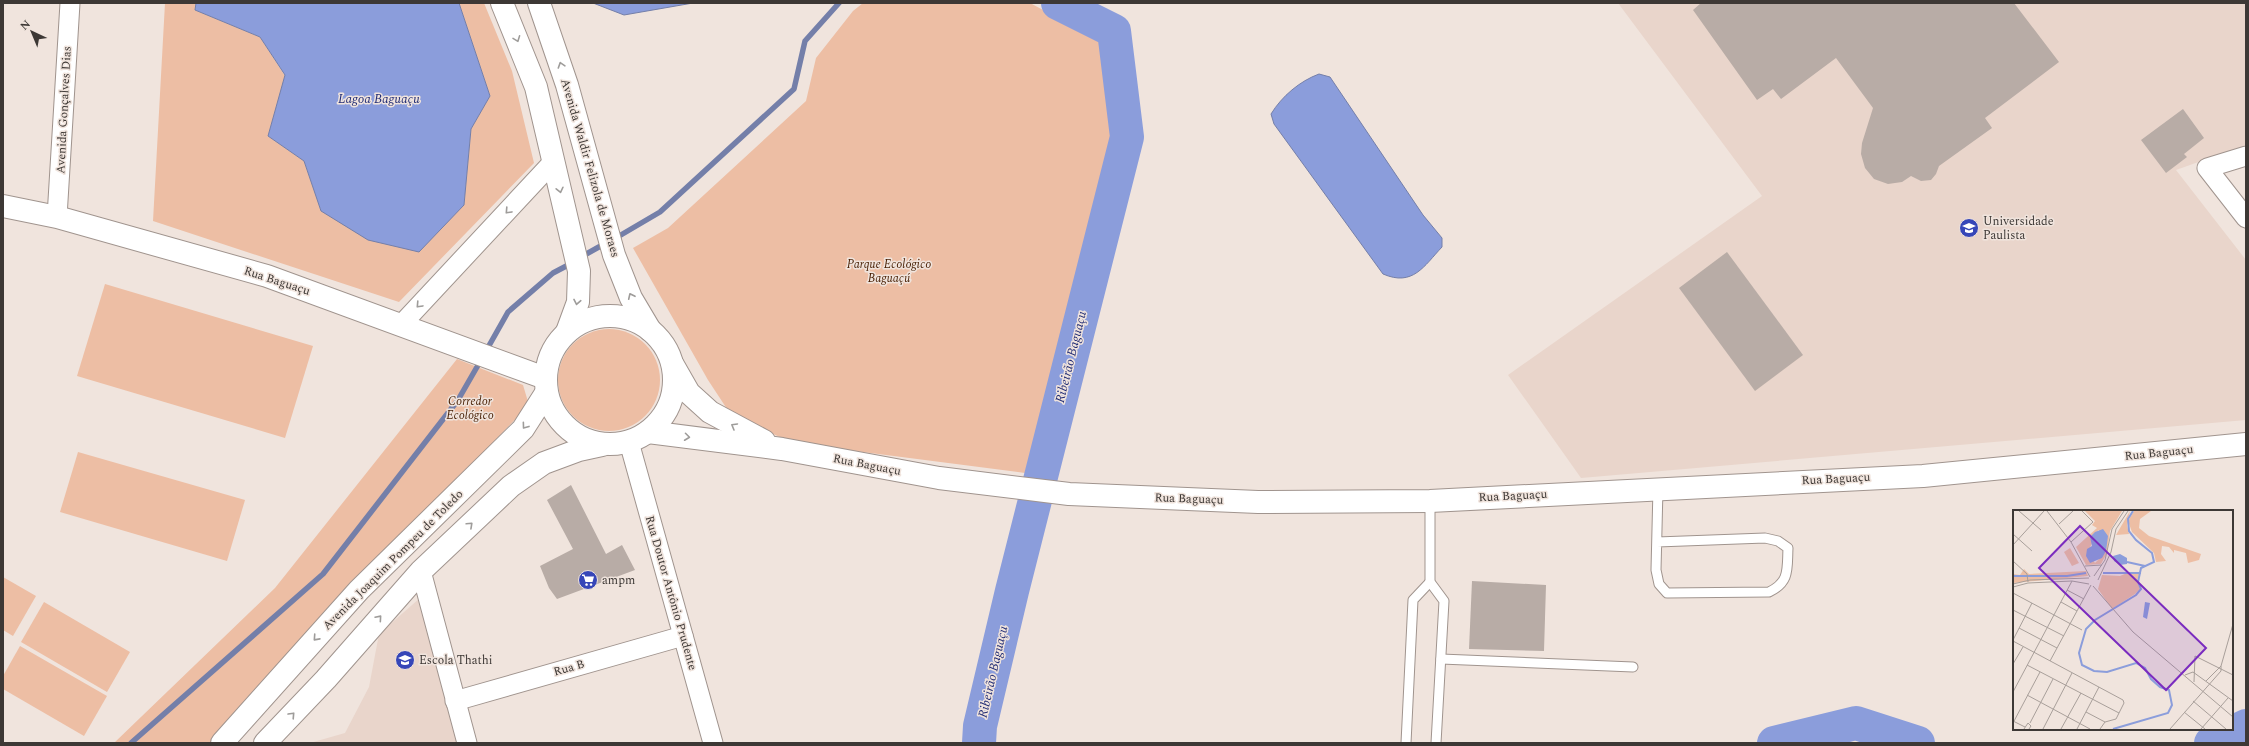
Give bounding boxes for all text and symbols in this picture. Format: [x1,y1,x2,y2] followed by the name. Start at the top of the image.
[12,12,52,52] north arrow
[16,16,35,34] text: N
[513,35,521,42] one-way arrow
[51,46,77,174] street label: Avenida Gonçalves Dias
[557,62,566,69] one-way arrow
[555,76,625,260] street label: Avenida Waldir Felizola de Moraes
[338,89,420,109] water label: Lagoa Baguaçu
[556,187,564,194] one-way arrow
[505,206,512,213] one-way arrow
[1983,212,2054,245] place label: Universidade Paulista
[1958,217,1980,239] school or university icon: Universidade Paulista
[847,255,931,288] park label: Parque Ecológico Baguaçú
[241,261,313,301] street label: Rua Baguaçu
[628,293,636,300] one-way arrow
[574,299,582,305] one-way arrow
[417,301,424,308] one-way arrow
[1050,309,1092,405] water label: Ribeirão Baguaçu
[446,392,494,425] park label: Corredor Ecológico
[522,422,530,429] one-way arrow
[731,423,738,430] one-way arrow
[684,432,690,441] one-way arrow
[2124,440,2195,466] street label: Rua Baguaçu
[831,449,903,481] street label: Rua Baguaçu
[1801,468,1871,490] street label: Rua Baguaçu
[318,485,468,635] street label: Avenida Joaquim Pompeu de Toledo
[1478,485,1548,507] street label: Rua Baguaçu
[1154,488,1224,510] street label: Rua Baguaçu
[2013,510,2233,730] inset map
[640,513,702,673] street label: Rua Doutor Antônio Prudente
[465,522,473,530] one-way arrow
[577,569,599,591] supermarket icon: ampm
[602,571,635,590] place label: ampm
[375,615,382,623] one-way arrow
[973,624,1013,720] water label: Ribeirão Baguaçu
[314,634,321,641] one-way arrow
[394,649,416,671] school or university icon: Escola Thathi
[419,651,493,670] place label: Escola Thathi
[551,655,587,681] street label: Rua B
[287,712,295,720] one-way arrow

